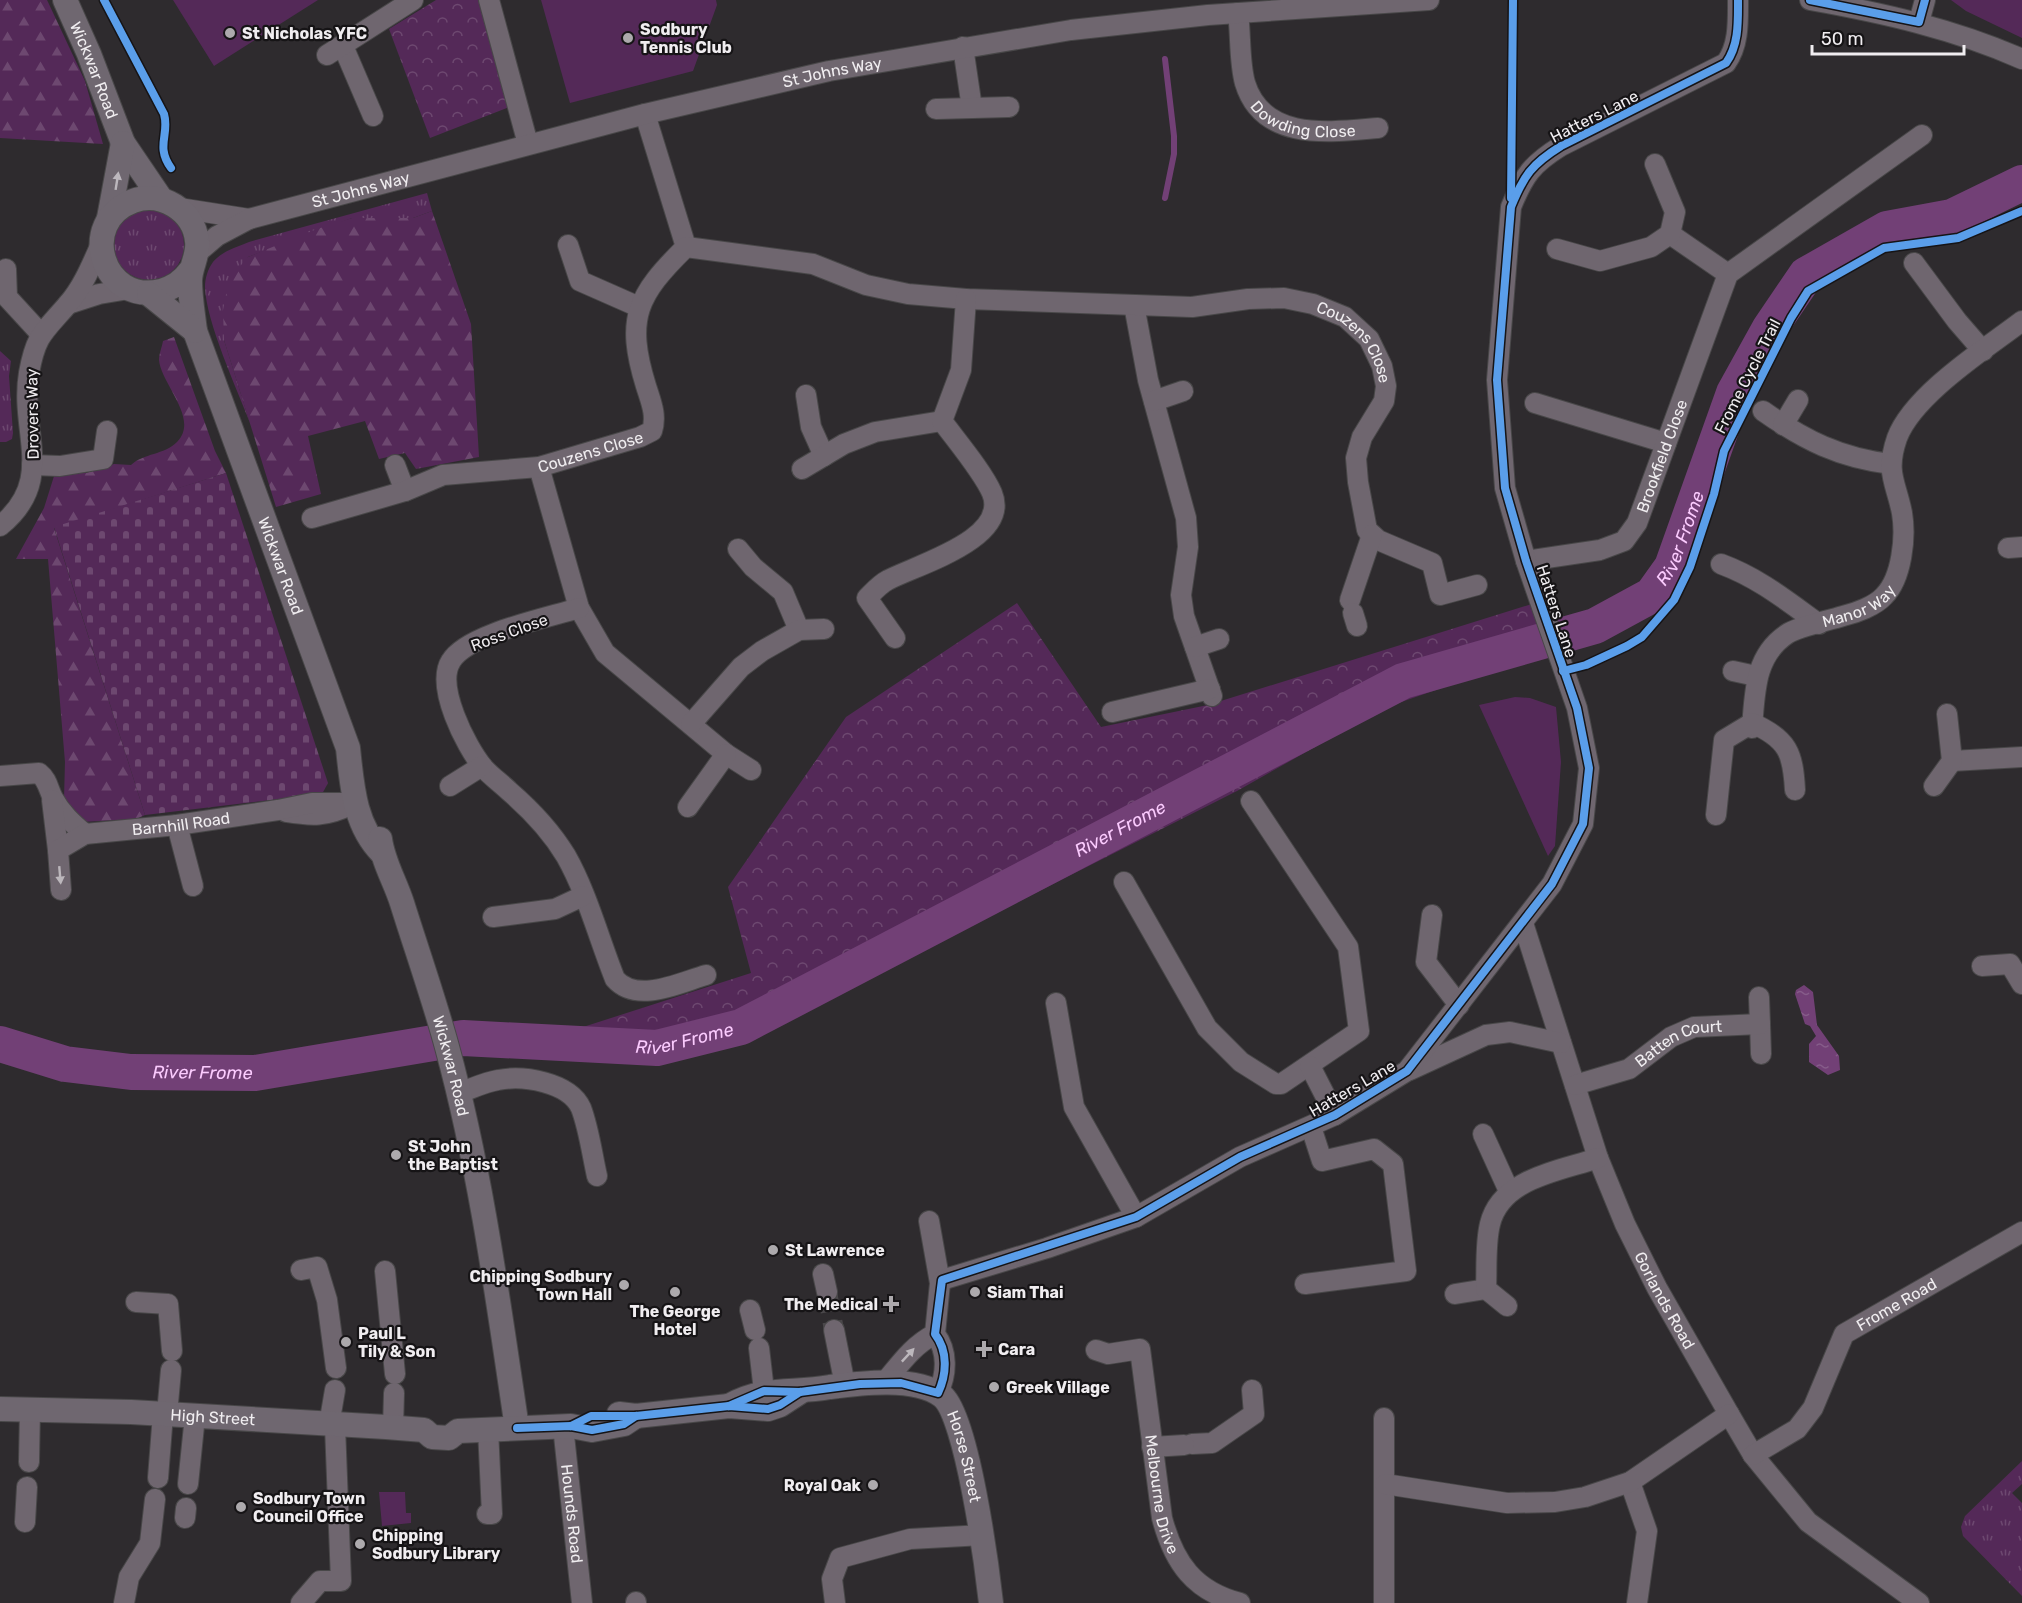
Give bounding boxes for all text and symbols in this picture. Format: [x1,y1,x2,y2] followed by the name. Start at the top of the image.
[1812,18,1964,56] scale bar
[66,19,122,121] street label: Wickwar Road
[640,20,732,57] place label: Sodbury Tennis Club
[242,24,367,43] place label: St Nicholas YFC
[223,26,237,40] marker: St Nicholas YFC
[1821,28,1864,50] text: 50 m
[621,31,635,45] marker: Sodbury Tennis Club
[781,53,883,92] street label: St Johns Way
[1547,86,1641,147] street label: Hatters Lane
[1246,97,1356,141] street label: Dowding Close
[310,168,412,212] street label: St Johns Way
[112,171,121,190] one-way arrow
[1314,297,1394,385] street label: Couzens Close
[1710,316,1785,437] street label: Frome Cycle Trail
[22,368,43,460] street label: Drovers Way
[1633,397,1691,515] street label: Brookfield Close
[535,428,646,477] street label: Couzens Close
[1651,488,1709,590] water label: River Frome
[254,514,307,617] street label: Wickwar Road
[1533,562,1580,660] street label: Hatters Lane
[1820,581,1900,631] street label: Manor Way
[468,610,550,655] street label: Ross Close
[1071,796,1170,862] water label: River Frome
[131,808,231,839] street label: Barnhill Road
[55,865,65,884] one-way arrow
[429,1014,473,1118] street label: Wickwar Road
[1631,1017,1722,1071] street label: Batten Court
[635,1018,736,1059] water label: River Frome
[1306,1056,1399,1121] street label: Hatters Lane
[152,1061,253,1084] water label: River Frome
[408,1137,498,1174] place label: St John the Baptist
[389,1148,403,1162] marker: St John the Baptist
[785,1241,885,1260] place label: St Lawrence
[766,1243,780,1257] marker: St Lawrence
[1630,1249,1699,1352] street label: Gorlands Road
[470,1267,612,1304] place label: Chipping Sodbury Town Hall
[1853,1274,1940,1335] street label: Frome Road
[617,1278,631,1292] marker: Chipping Sodbury Town Hall
[987,1283,1064,1302] place label: Siam Thai
[668,1285,682,1299] marker: The George Hotel
[968,1285,982,1299] marker: Siam Thai
[784,1295,878,1314] place label: The Medical
[882,1295,900,1313] marker: The Medical
[630,1302,720,1339] place label: The George Hotel
[358,1324,436,1361] place label: Paul L Tily & Son
[339,1335,353,1349] marker: Paul L Tily & Son
[975,1340,993,1358] marker: Cara
[998,1340,1035,1359] place label: Cara
[901,1348,915,1363] one-way arrow
[1006,1378,1110,1397] place label: Greek Village
[987,1380,1001,1394] marker: Greek Village
[170,1405,256,1429] street label: High Street
[943,1408,985,1504] street label: Horse Street
[1141,1433,1183,1557] street label: Melbourne Drive
[557,1463,587,1564] street label: Hounds Road
[784,1476,862,1495] place label: Royal Oak
[866,1478,880,1492] marker: Royal Oak
[253,1489,365,1526] place label: Sodbury Town Council Office
[234,1500,248,1514] marker: Sodbury Town Council Office
[372,1526,501,1563] place label: Chipping Sodbury Library
[353,1537,367,1551] marker: Chipping Sodbury Library

